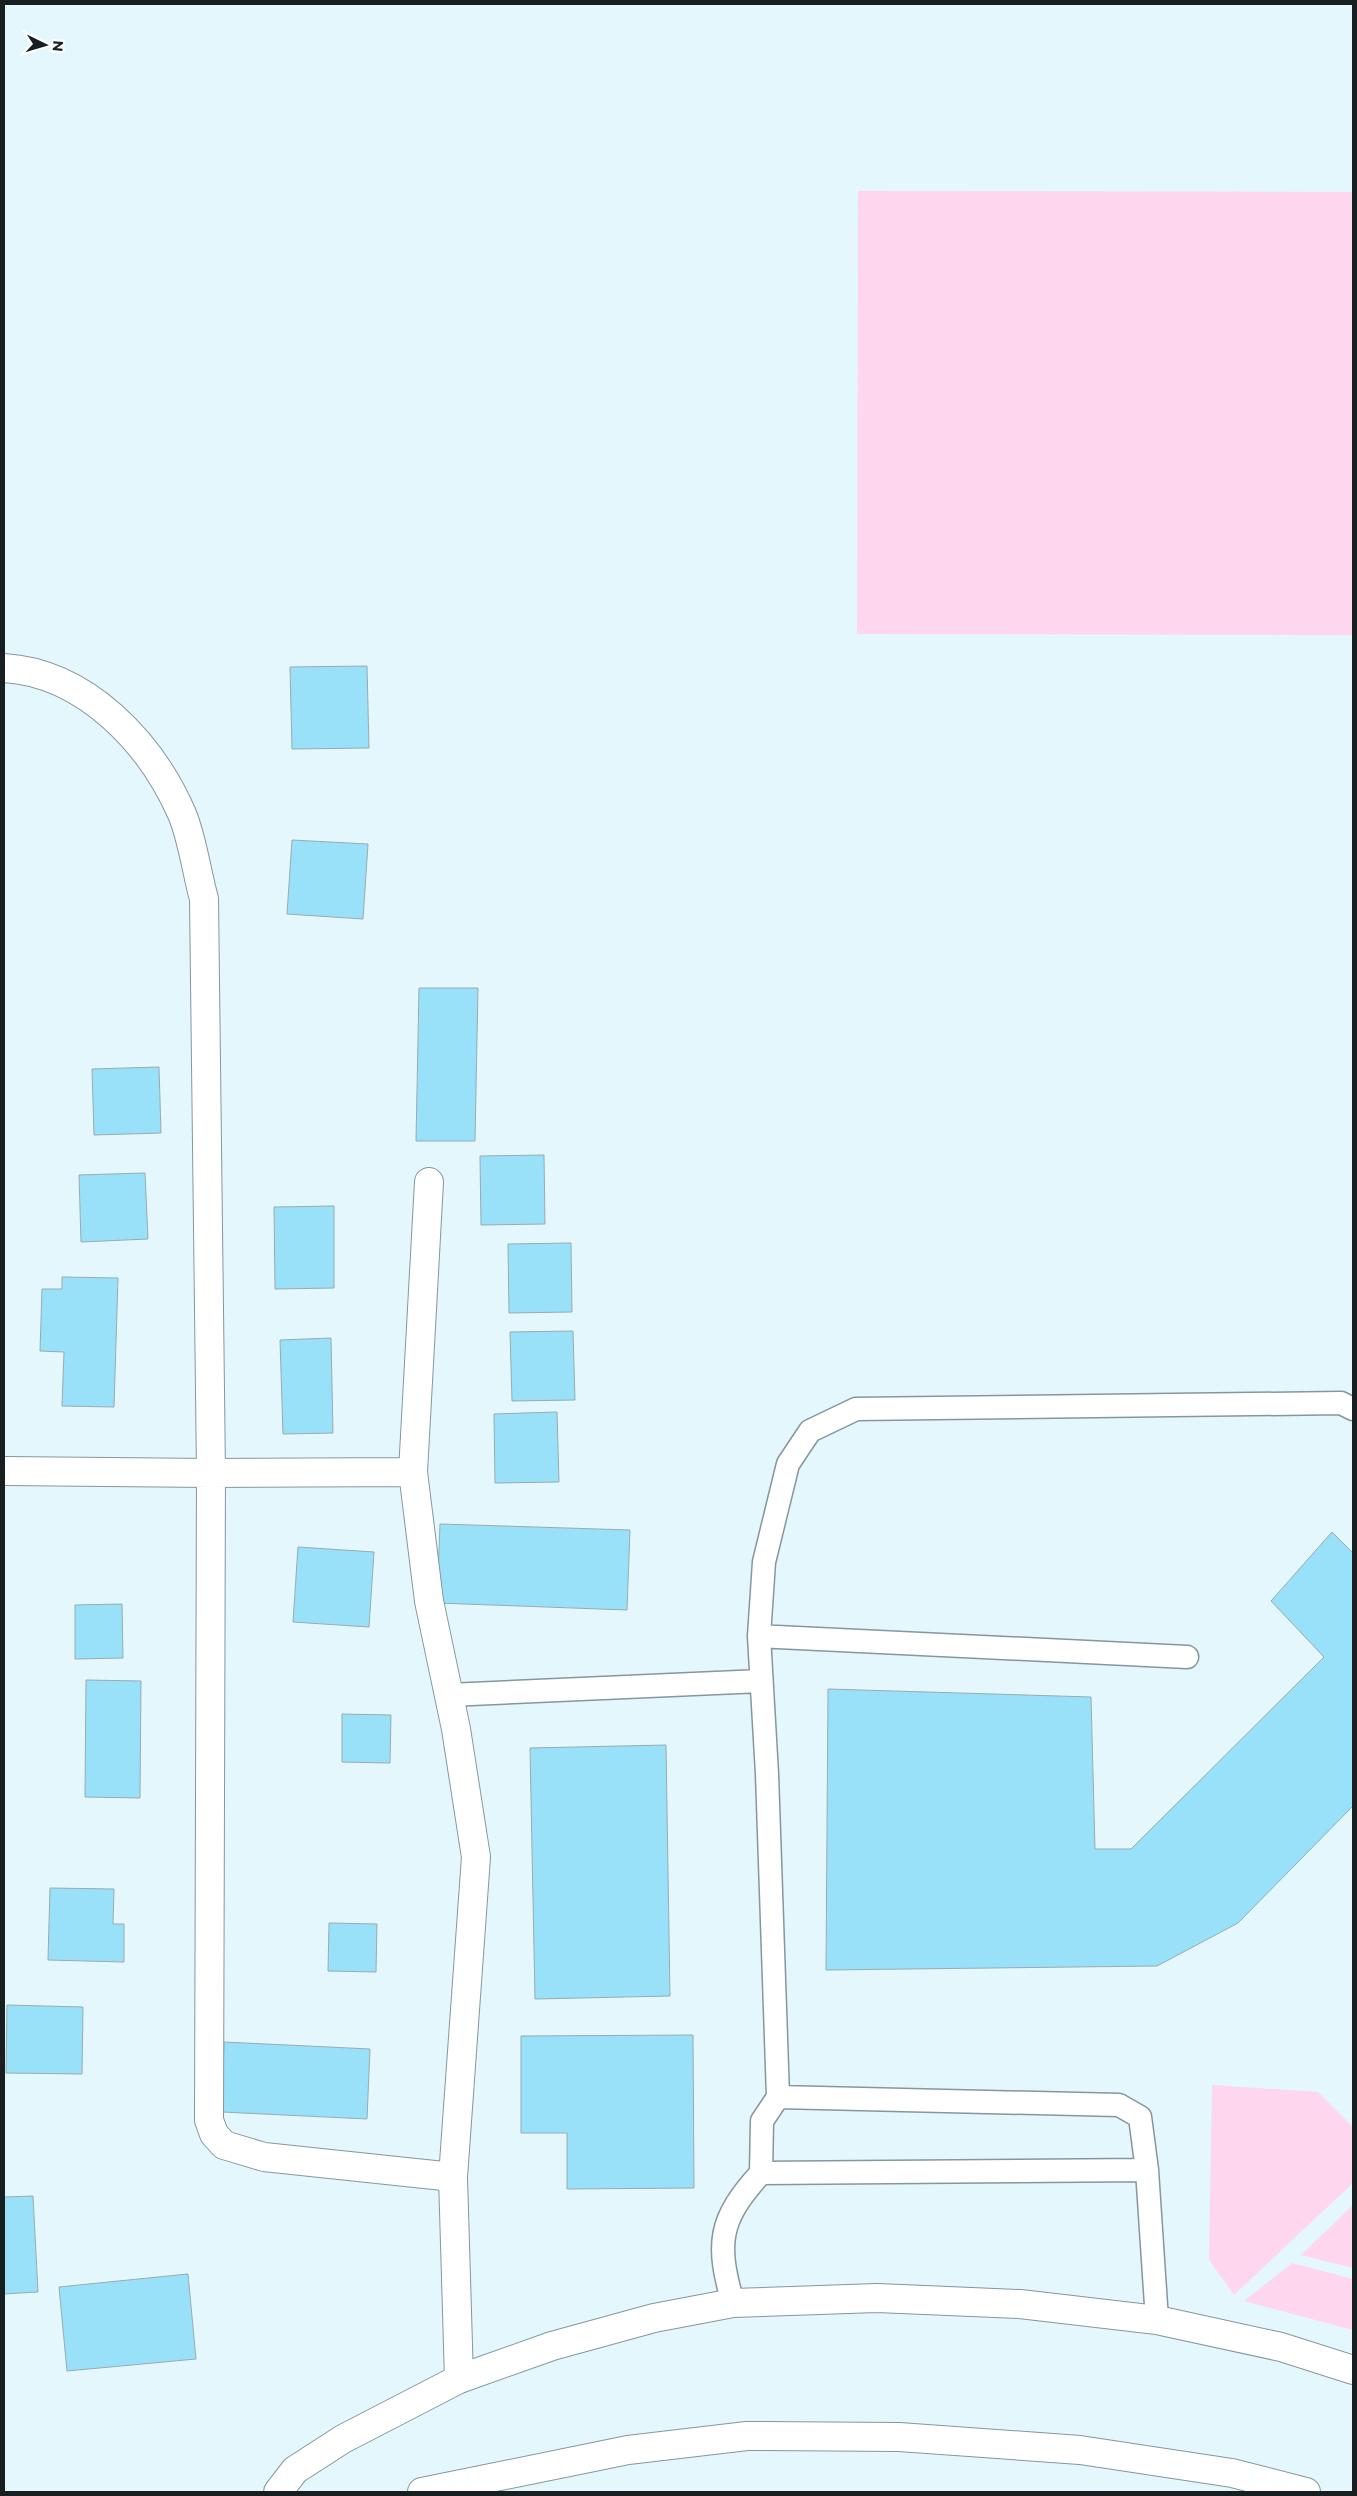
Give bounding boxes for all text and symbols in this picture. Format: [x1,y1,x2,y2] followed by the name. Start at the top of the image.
[20,20,70,70] north arrow
[48,40,67,53] text: N

